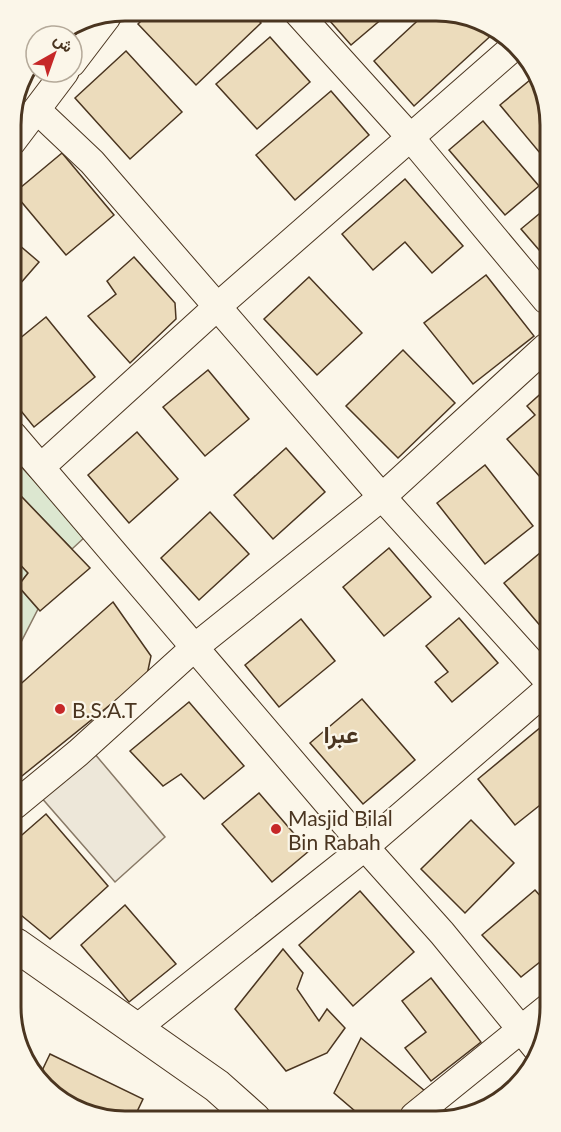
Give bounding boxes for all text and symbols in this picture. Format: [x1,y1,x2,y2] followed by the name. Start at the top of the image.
[24,24,84,84] north arrow
[50,29,77,56] text: ش
[72,697,138,722] place label: B.S.A.T
[53,702,67,716] marker: B.S.A.T
[323,719,359,750] district label: عبرا
[288,805,393,854] place label: Masjid Bilal Bin Rabah
[269,822,283,836] marker: Masjid Bilal Bin Rabah

